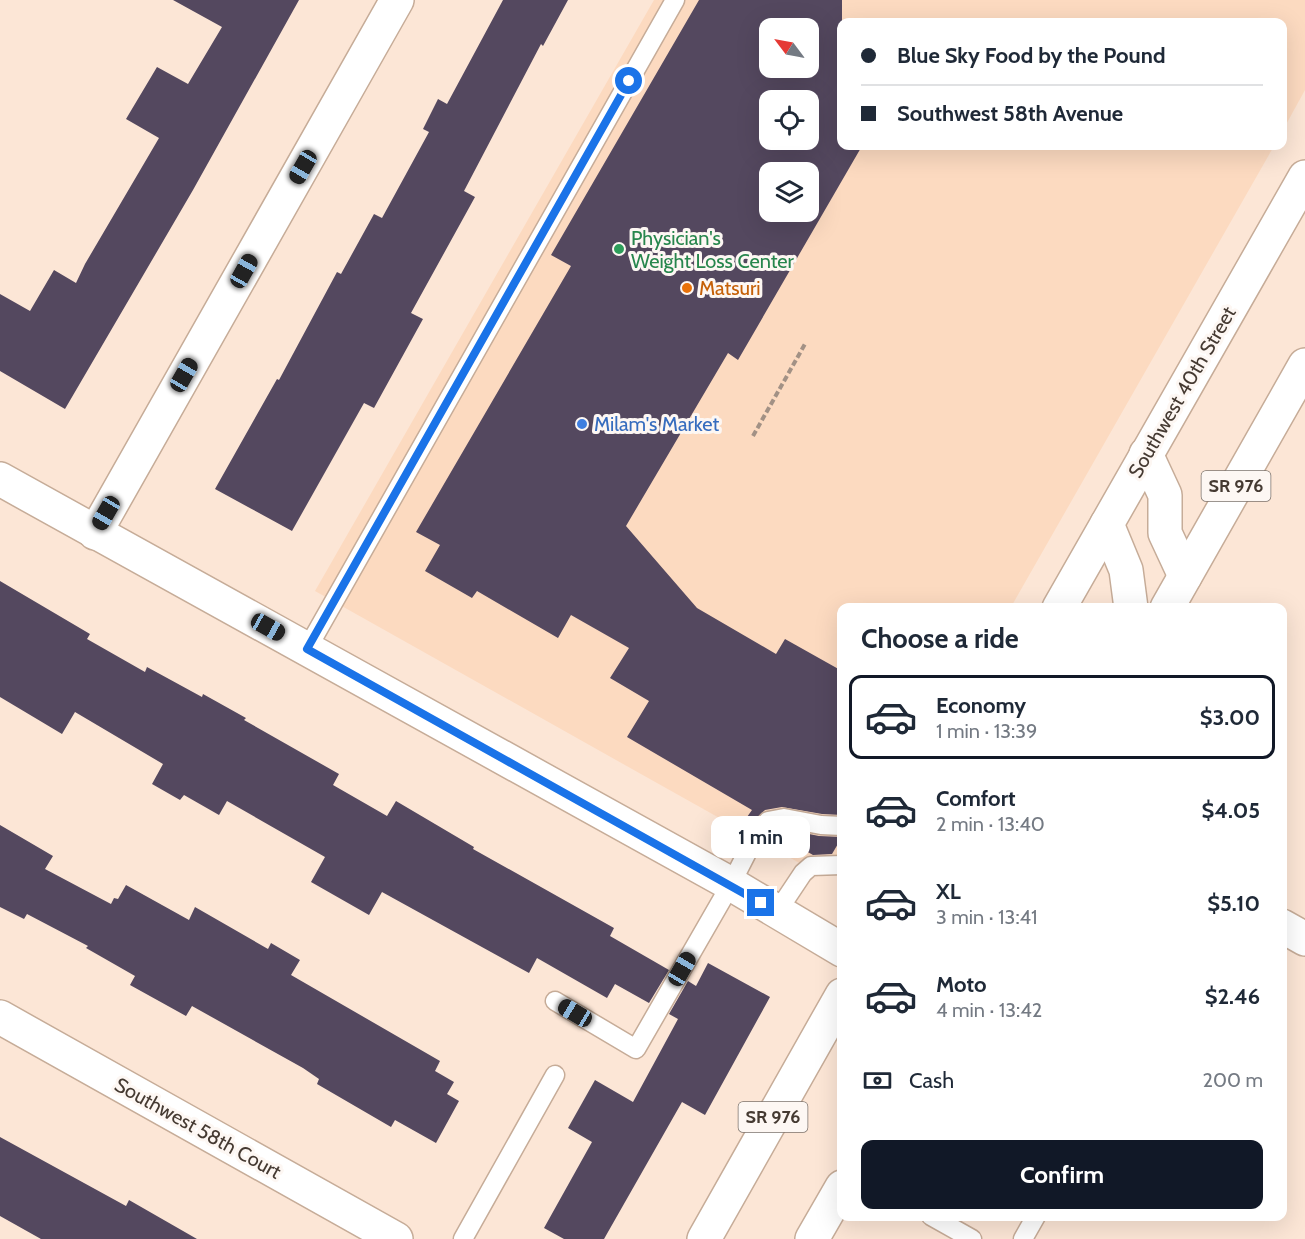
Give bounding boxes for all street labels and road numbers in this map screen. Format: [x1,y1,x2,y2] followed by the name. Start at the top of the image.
[1123,302,1241,482] street label: Southwest 40th Street
[1202,471,1270,501] road number: SR 976
[111,1072,286,1184] street label: Southwest 58th Court
[738,1102,808,1132] road number: SR 976

